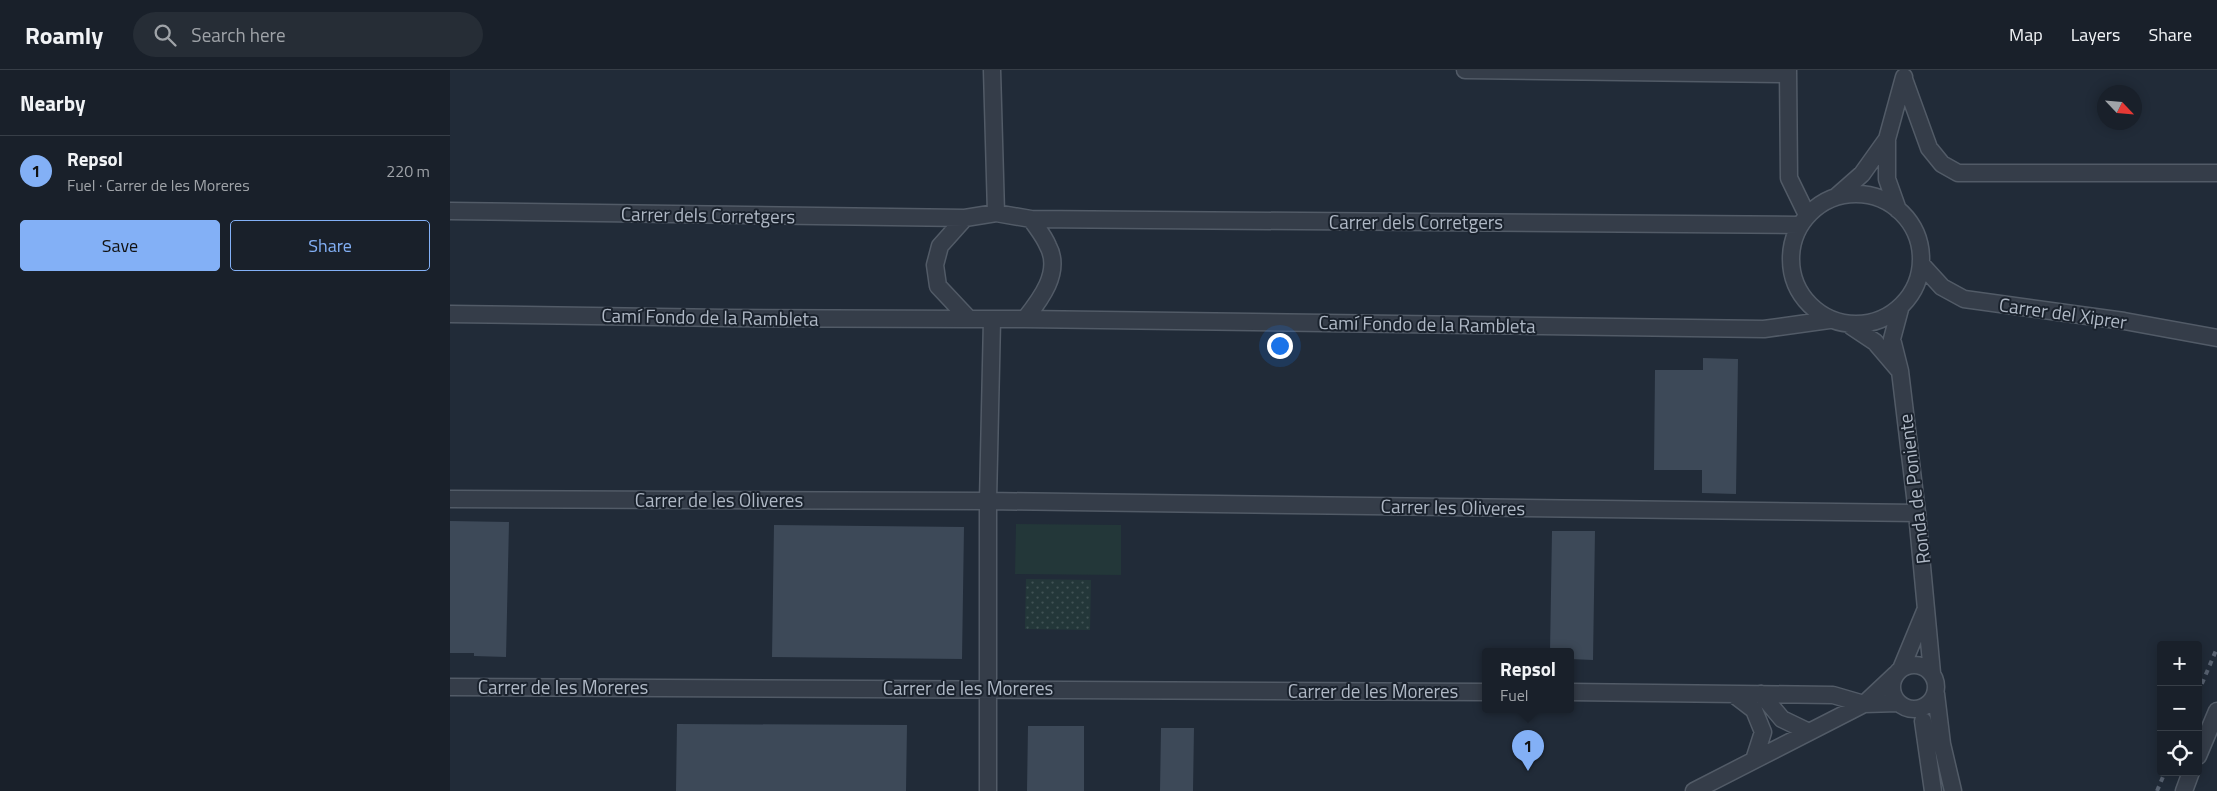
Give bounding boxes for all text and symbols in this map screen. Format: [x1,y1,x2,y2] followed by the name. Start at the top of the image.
[133,12,483,57] search box
[25,17,103,53] text: Roamly
[191,20,286,49] text: Search here
[151,21,179,49] icon: search
[2009,21,2043,48] text: Map
[2071,21,2120,48] text: Layers
[2148,21,2192,48] text: Share
[2097,85,2142,130] north arrow
[20,87,85,119] text: Nearby
[67,144,123,173] text: Repsol
[32,159,40,183] text: 1
[386,159,430,183] text: 220 m
[67,173,250,197] text: Fuel · Carrer de les Moreres
[621,198,796,231] street label: Carrer dels Corretgers
[1329,207,1503,236] street label: Carrer dels Corretgers
[20,220,220,271] button: Save
[230,220,430,271] button: Share
[1997,289,2129,336] street label: Carrer del Xiprer
[601,300,819,333] street label: Camí Fondo de la Rambleta
[1318,307,1536,340] street label: Camí Fondo de la Rambleta
[1267,333,1293,359] your location
[1890,412,1937,566] street label: Ronda de Poniente
[635,485,803,514] street label: Carrer de les Oliveres
[1380,491,1526,522] street label: Carrer les Oliveres
[2157,641,2202,776] map controls
[2157,641,2202,686] button: +
[1482,648,1574,713] popup
[1500,654,1556,683] text: Repsol
[478,672,648,701] street label: Carrer de les Moreres
[883,673,1053,702] street label: Carrer de les Moreres
[1288,676,1458,705] street label: Carrer de les Moreres
[1500,683,1528,707] text: Fuel
[2157,686,2202,731] button: −
[1512,730,1544,771] pin: 1
[2157,731,2202,776] button: locate

